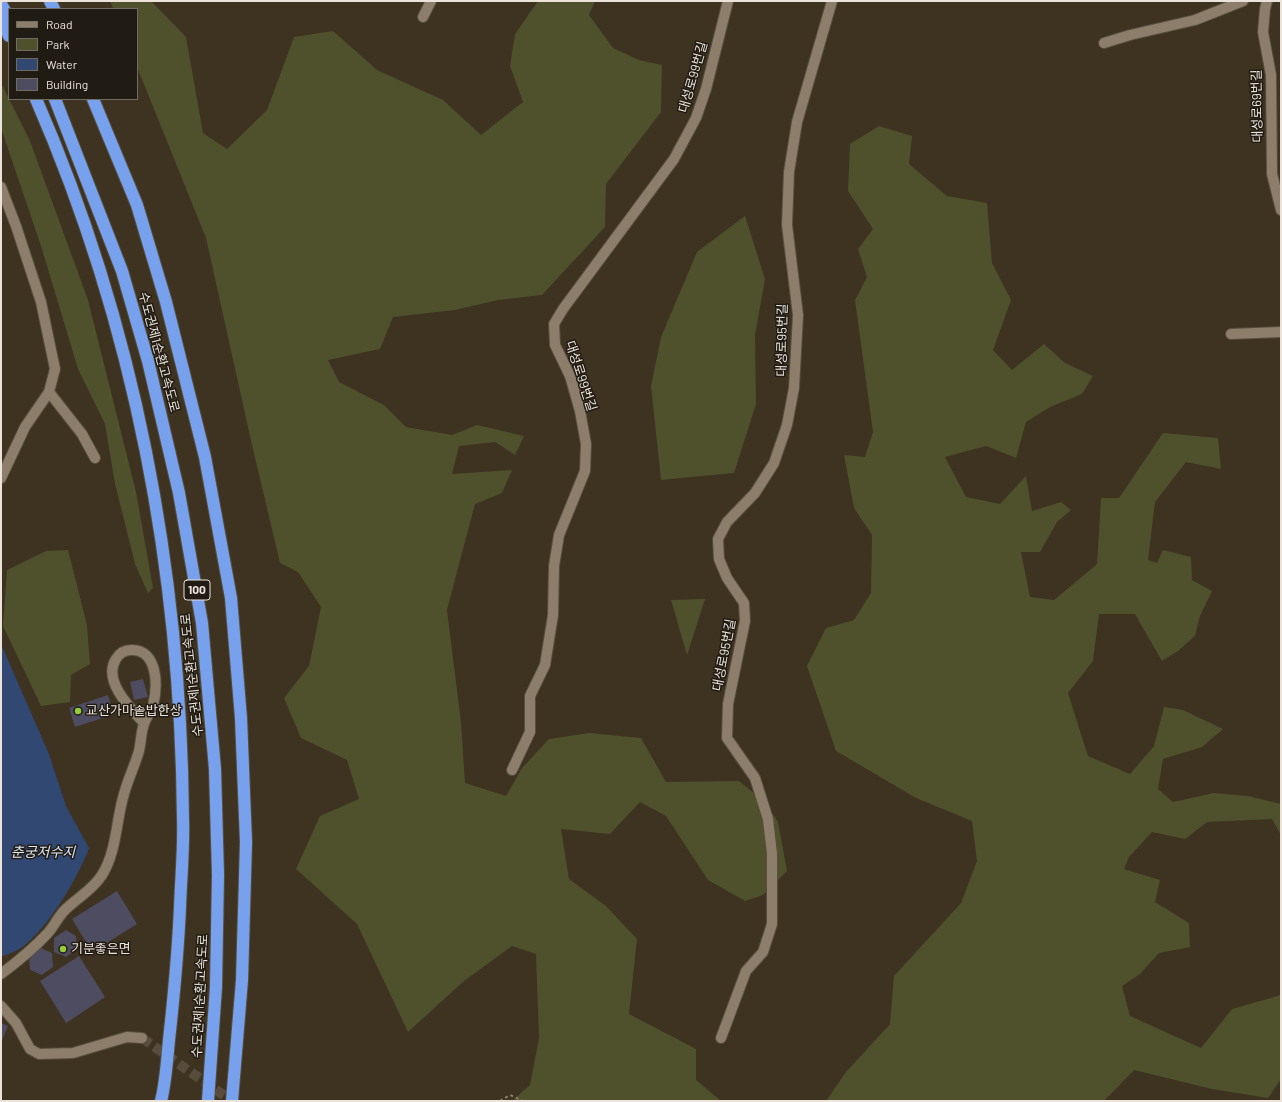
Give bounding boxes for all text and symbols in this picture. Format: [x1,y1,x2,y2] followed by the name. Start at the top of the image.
[8,8,138,100] legend
[46,17,73,31] text: Road
[46,37,70,51] text: Park
[675,40,711,114] street label: 대성로99번길
[46,57,77,71] text: Water
[1249,69,1265,143] street label: 대성로69번길
[46,77,88,91] text: Building
[135,290,183,414] street label: 수도권제1순환고속도로
[774,303,790,377] street label: 대성로95번길
[562,339,600,413] street label: 대성로99번길
[184,580,210,600] road number: 100
[178,612,206,738] street label: 수도권제1순환고속도로
[709,618,739,692] street label: 대성로95번길
[86,703,182,719] place label: 교산가마솥밥한상
[73,706,83,716] marker: 교산가마솥밥한상
[11,844,75,860] water label: 춘궁저수지
[189,934,211,1058] street label: 수도권제1순환고속도로
[71,941,131,957] place label: 기분좋은면
[58,944,68,954] marker: 기분좋은면

